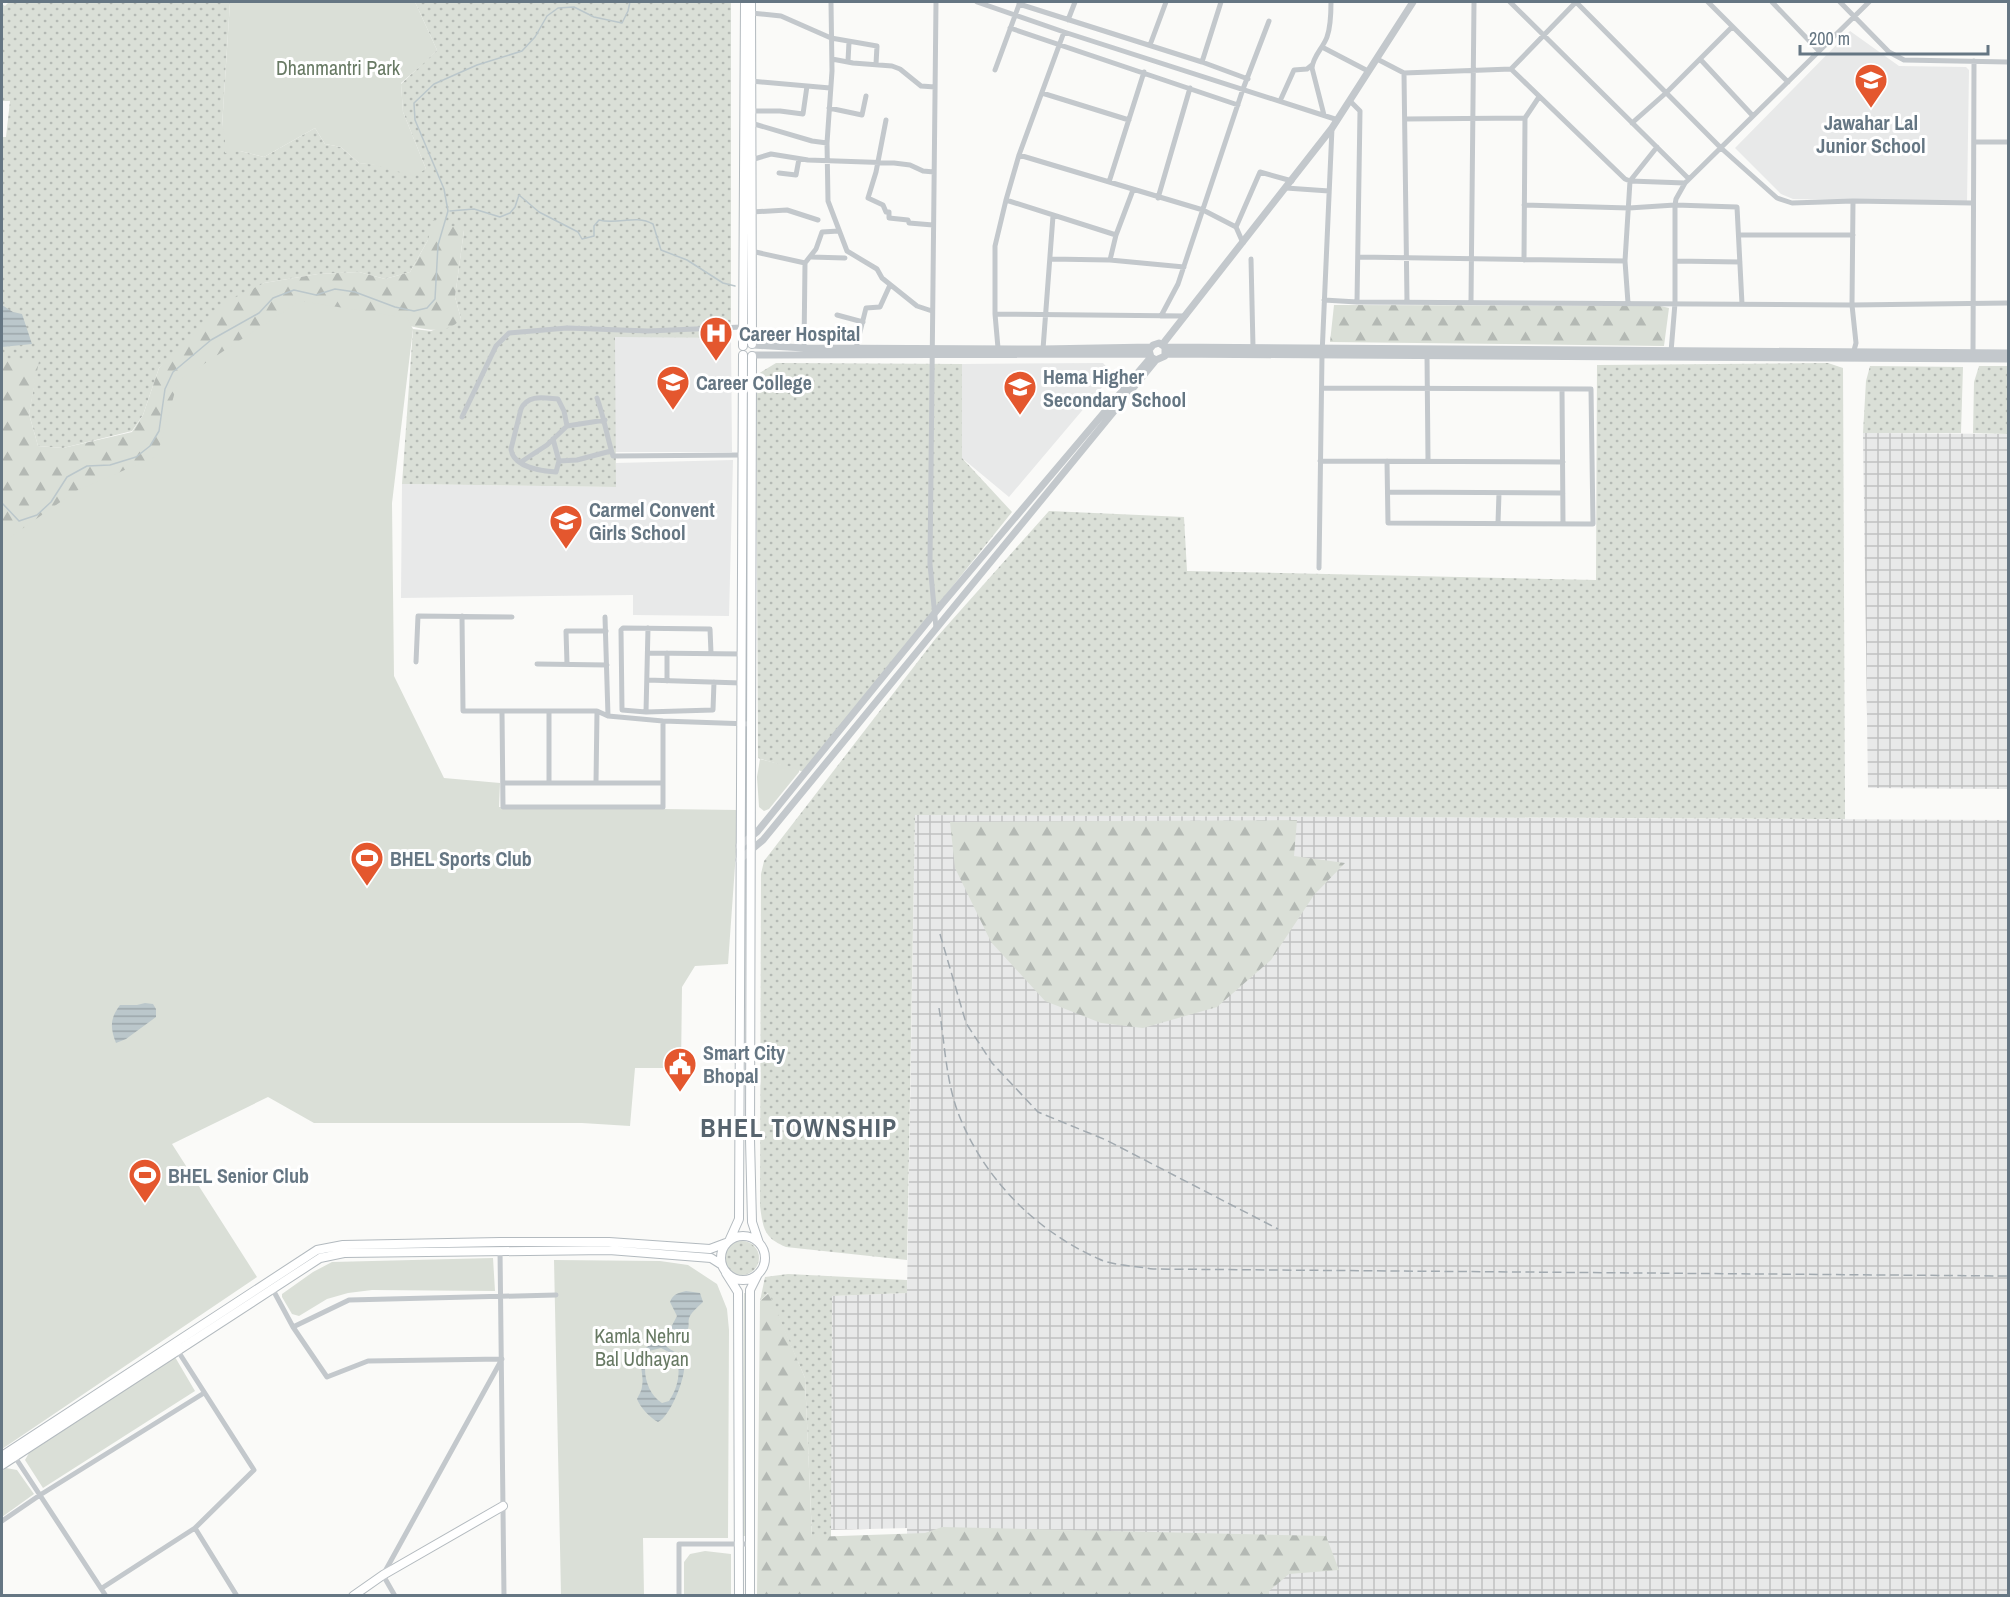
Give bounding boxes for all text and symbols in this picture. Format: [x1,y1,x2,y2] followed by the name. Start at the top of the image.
[1800,18,1988,56] scale bar
[1809,26,1850,51] text: 200 m
[276,54,401,81] park label: Dhanmantri Park
[1853,62,1889,109] school or university icon: Jawahar Lal Junior School
[1816,109,1926,159] place label: Jawahar Lal Junior School
[698,315,734,362] hospital icon: Career Hospital
[739,320,860,347] place label: Career Hospital
[1043,363,1186,413] place label: Hema Higher Secondary School
[655,364,691,411] school or university icon: Career College
[696,369,812,396] place label: Career College
[1002,369,1038,416] school or university icon: Hema Higher Secondary School
[589,496,715,546] place label: Carmel Convent Girls School
[548,503,584,550] school or university icon: Carmel Convent Girls School
[349,840,385,887] sports icon: BHEL Sports Club
[390,845,532,872] place label: BHEL Sports Club
[703,1039,786,1089] place label: Smart City Bhopal
[662,1046,698,1093] public building icon: Smart City Bhopal
[700,1110,898,1145] district label: BHEL TOWNSHIP
[127,1157,163,1204] sports icon: BHEL Senior Club
[168,1162,309,1189] place label: BHEL Senior Club
[594,1322,690,1372] park label: Kamla Nehru Bal Udhayan

